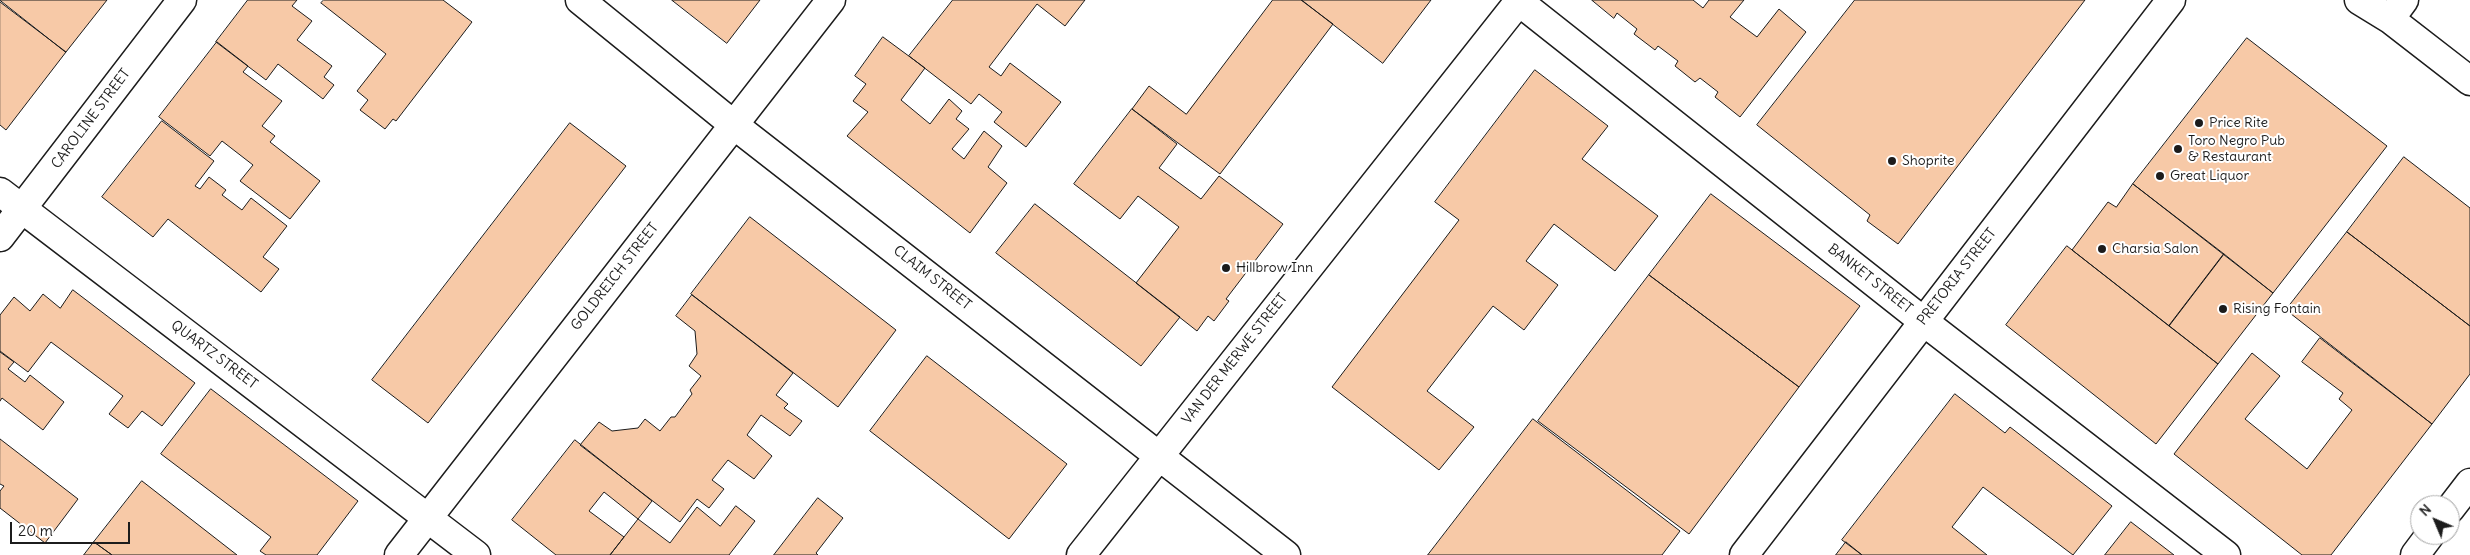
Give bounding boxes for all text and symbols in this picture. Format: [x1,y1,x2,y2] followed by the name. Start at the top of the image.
[48,66,134,172] street label: CAROLINE STREET
[2209,115,2268,131] place label: Price Rite
[2193,117,2205,129] marker: Price Rite
[2188,133,2285,166] place label: Toro Negro Pub & Restaurant
[2172,143,2184,155] marker: Toro Negro Pub & Restaurant
[1902,153,1955,169] place label: Shoprite
[1886,155,1898,167] marker: Shoprite
[2170,168,2249,184] place label: Great Liquor
[2154,170,2166,182] marker: Great Liquor
[568,220,662,334] street label: GOLDREICH STREET
[1914,225,2000,329] street label: PRETORIA STREET
[1824,241,1916,317] street label: BANKET STREET
[2112,241,2199,257] place label: Charsia Salon
[890,242,974,314] street label: CLAIM STREET
[2096,243,2108,255] marker: Charsia Salon
[1236,260,1313,276] place label: Hillbrow Inn
[1220,262,1232,274] marker: Hillbrow Inn
[1179,290,1291,428] street label: VAN DER MERWE STREET
[2233,301,2321,317] place label: Rising Fontain
[2217,303,2229,315] marker: Rising Fontain
[167,317,261,393] street label: QUARTZ STREET
[2410,495,2460,545] north arrow
[2415,500,2435,520] text: N
[12,512,132,544] scale bar
[18,521,53,540] text: 20 m

